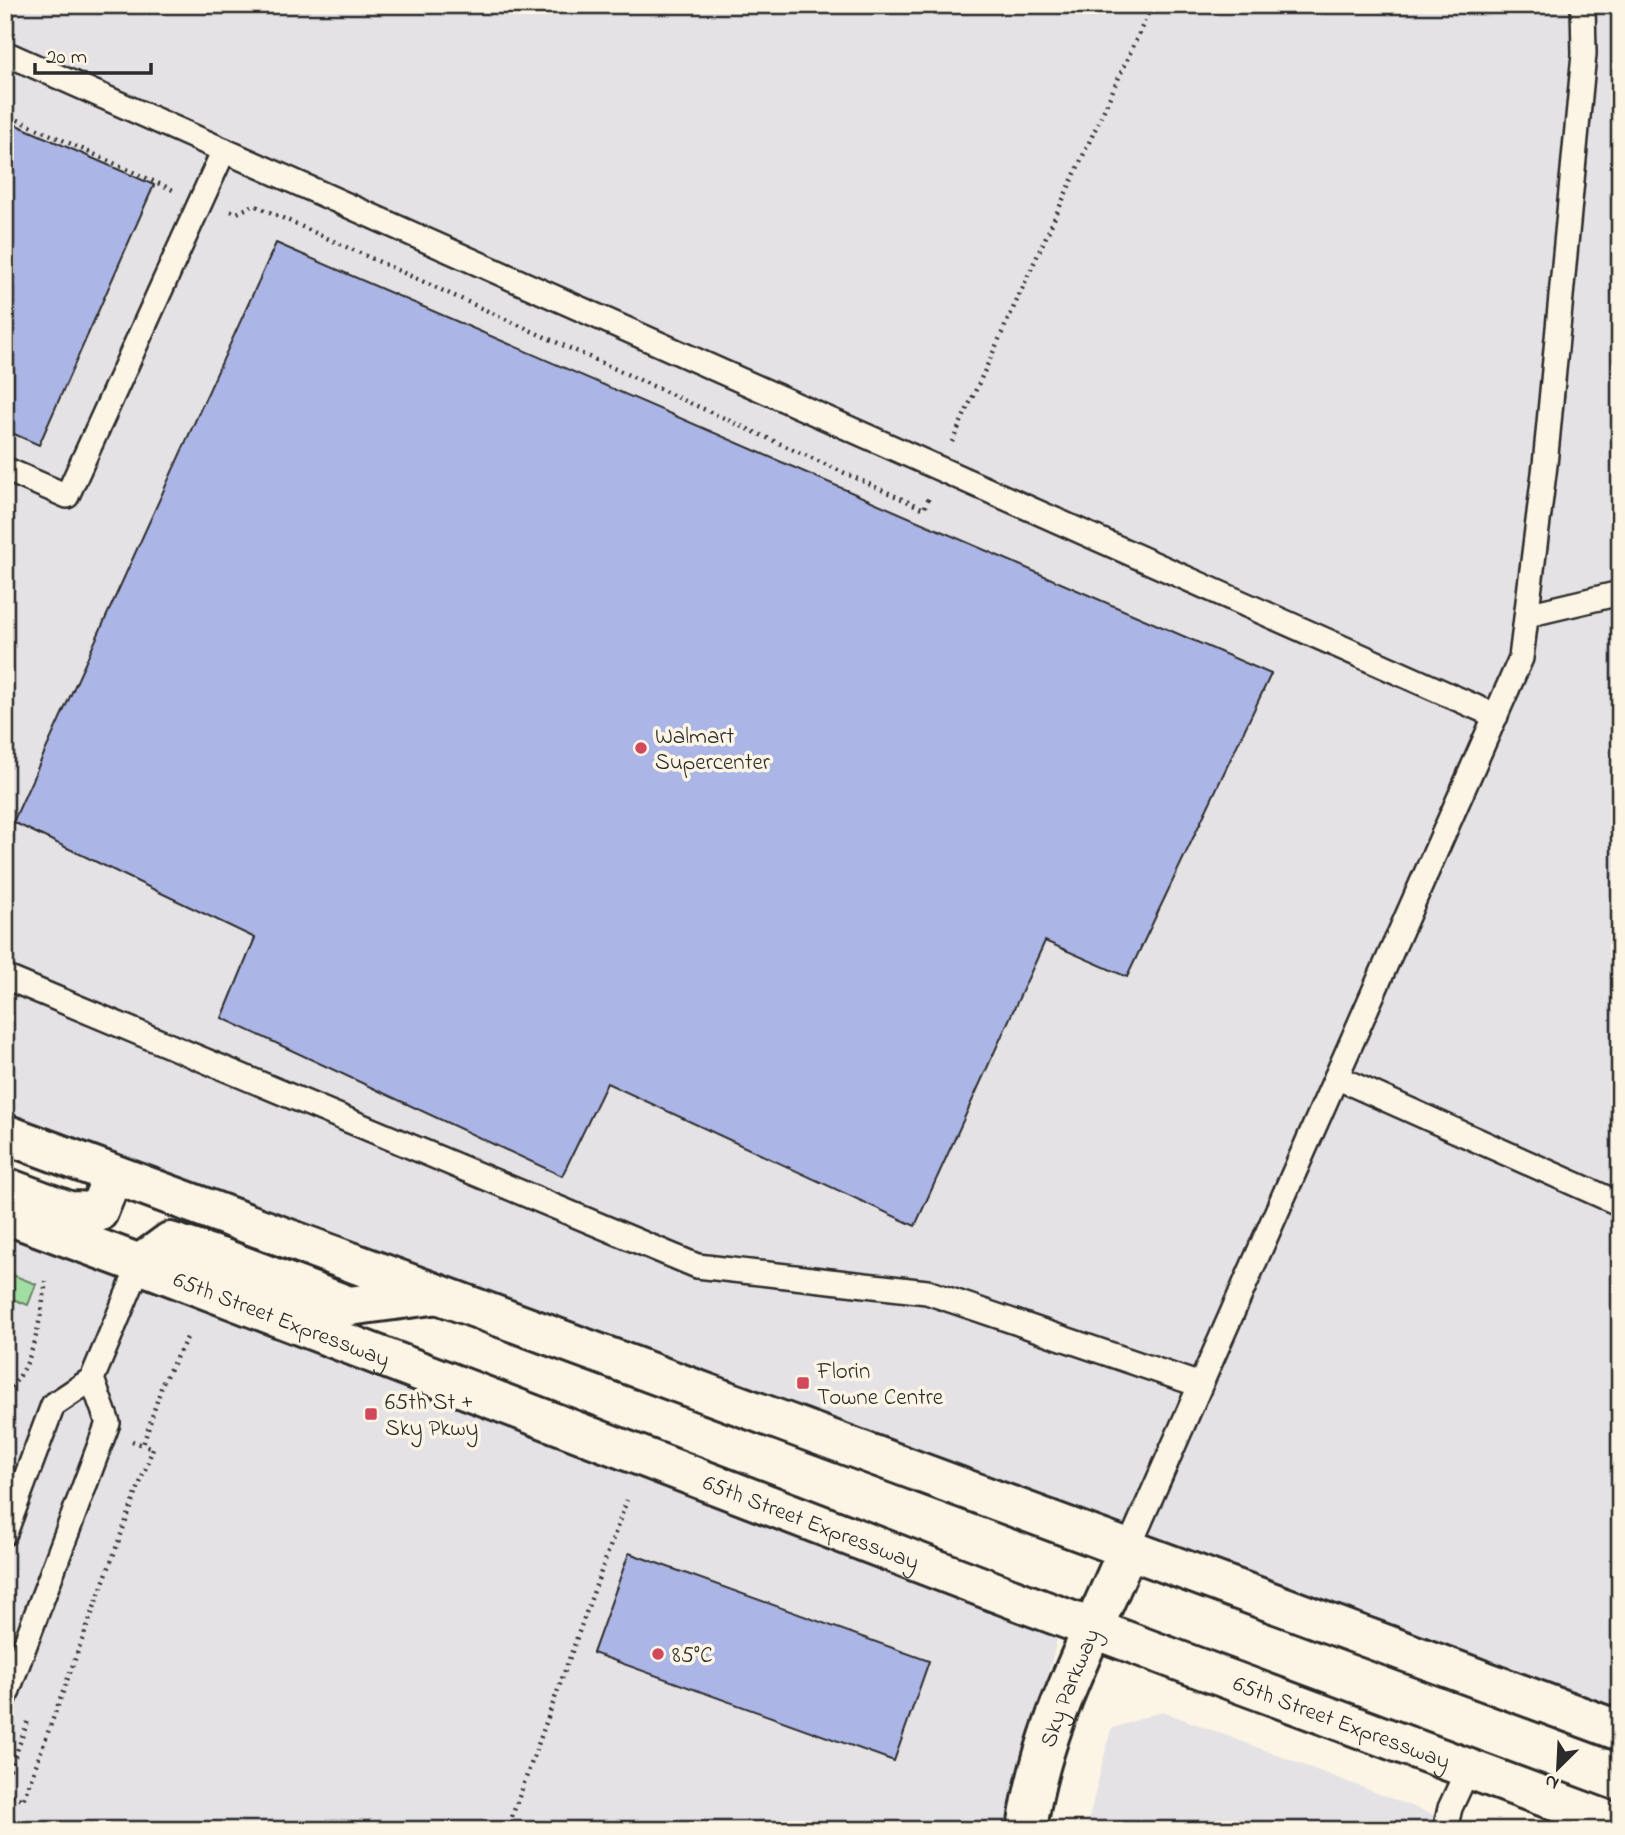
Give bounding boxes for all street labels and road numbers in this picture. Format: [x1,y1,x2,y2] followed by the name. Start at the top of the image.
[168,1264,394,1379] street label: 65th Street Expressway
[697,1467,924,1582] street label: 65th Street Expressway
[1033,1624,1111,1752] street label: Sky Parkway
[1228,1668,1454,1781] street label: 65th Street Expressway

